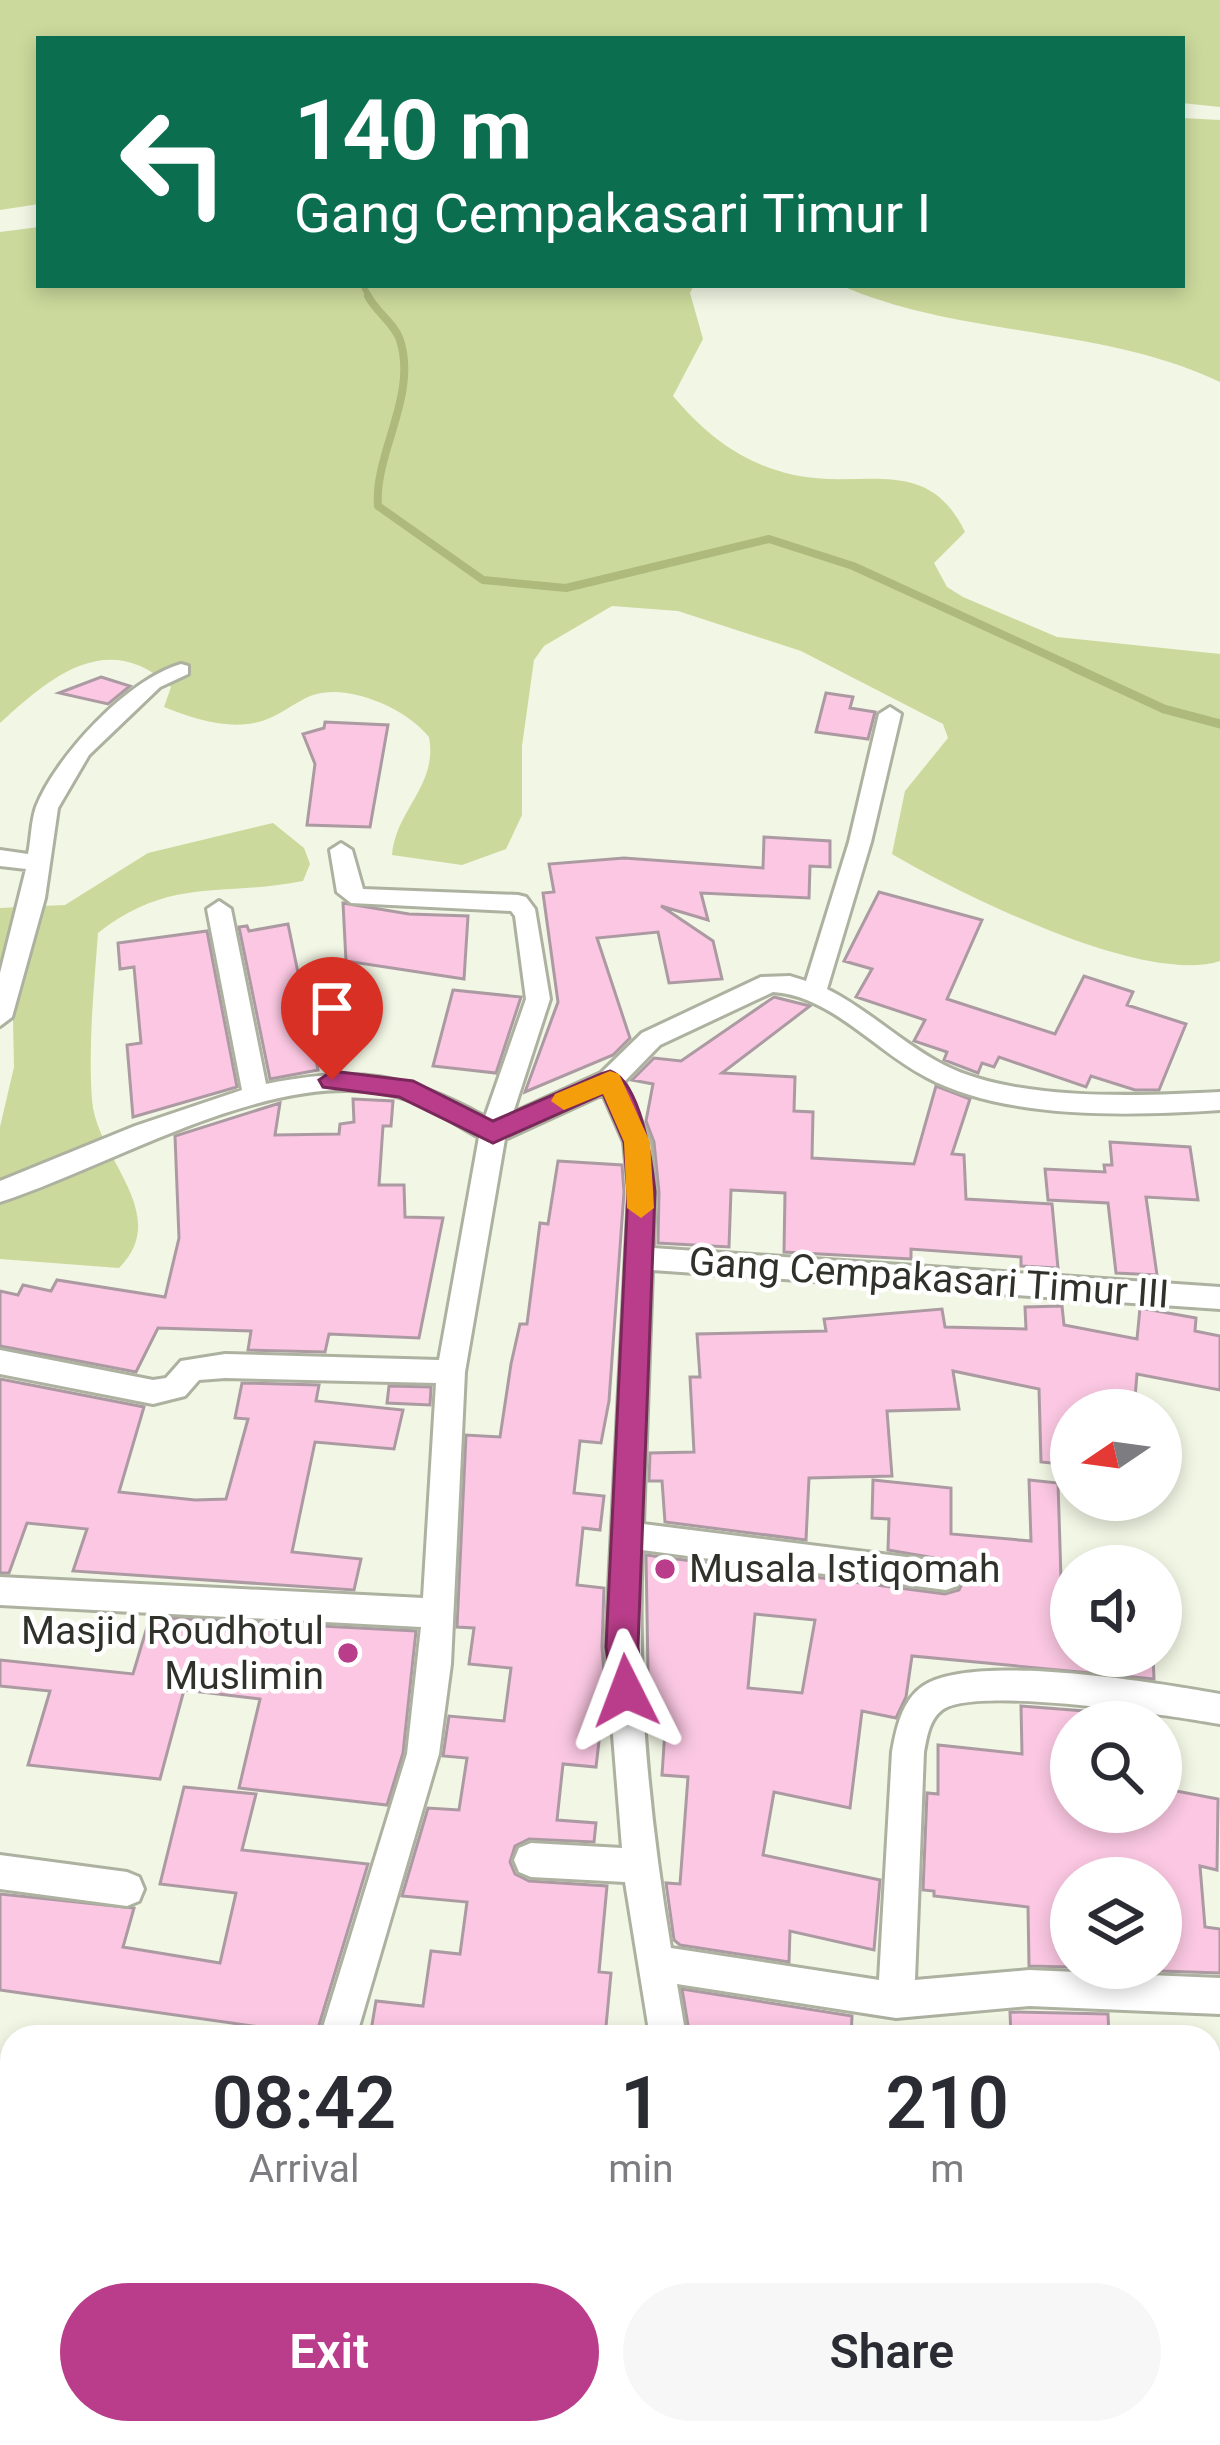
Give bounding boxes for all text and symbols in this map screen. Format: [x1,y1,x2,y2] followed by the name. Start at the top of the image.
[294,81,532,180] text: 140 m
[96,84,252,240] icon: left
[294,182,931,245] text: Gang Cempakasari Timur I
[281,957,383,1080] pin
[299,975,365,1041] icon: arrive
[687,1238,1171,1318] street label: Gang Cempakasari Timur III
[1050,1389,1182,1521] north arrow
[1050,1389,1182,1989] map controls
[1050,1545,1182,1677] button: sound
[689,1546,1001,1592] place label: Musala Istiqomah
[652,1556,678,1582] marker: Musala Istiqomah
[21,1608,324,1699] place label: Masjid Roudhotul Muslimin
[563,1628,689,1754] position arrow
[335,1640,361,1666] marker: Masjid Roudhotul Muslimin
[1050,1701,1182,1833] button: search
[1050,1857,1182,1989] button: layers
[212,2061,396,2146] text: 08:42
[620,2061,661,2146] text: 1
[886,2061,1009,2146] text: 210
[249,2146,359,2192] text: Arrival
[608,2146,673,2192] text: min
[930,2146,964,2192] text: m
[60,2283,599,2421] button: Exit
[623,2283,1161,2421] button: Share

